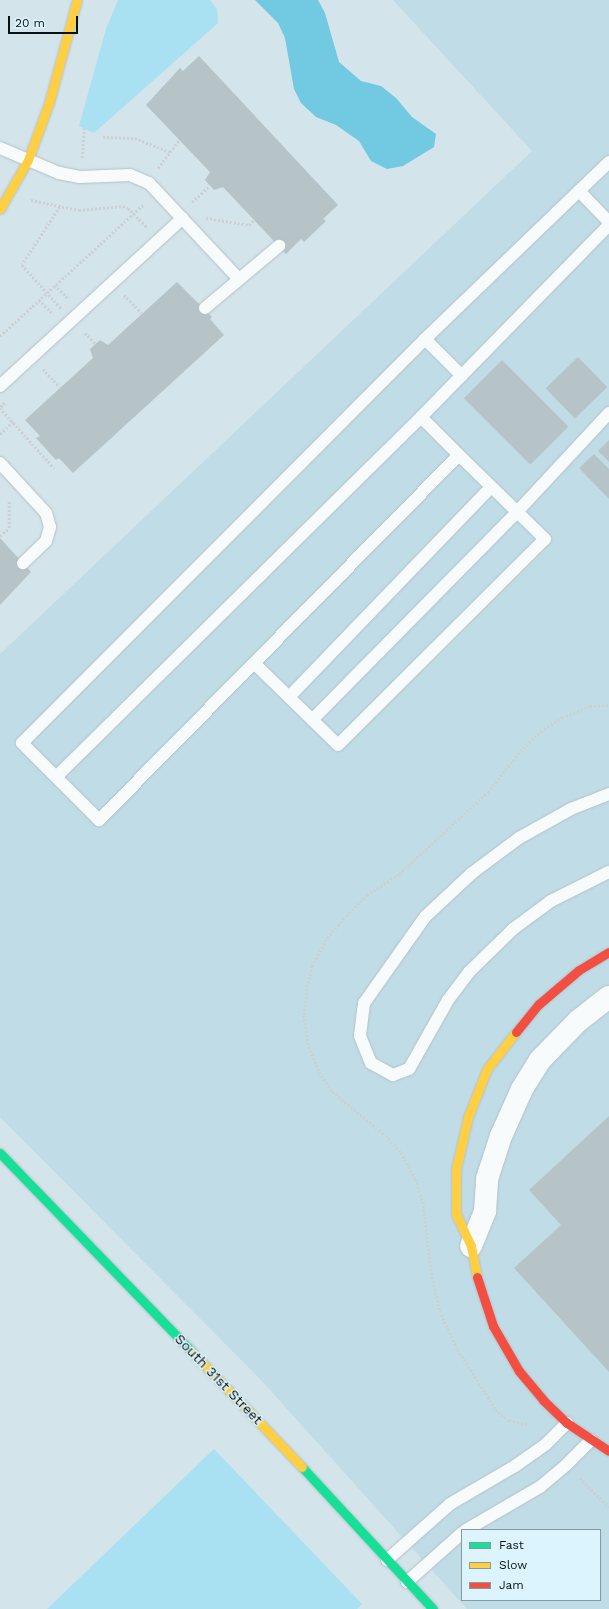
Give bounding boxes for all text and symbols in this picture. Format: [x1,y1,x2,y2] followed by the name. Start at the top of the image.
[10,8,80,34] scale bar
[15,16,45,30] text: 20 m
[172,1330,266,1428] street label: South 31st Street
[461,1529,601,1601] legend
[499,1538,524,1552] text: Fast
[499,1558,527,1572] text: Slow
[499,1578,524,1592] text: Jam

